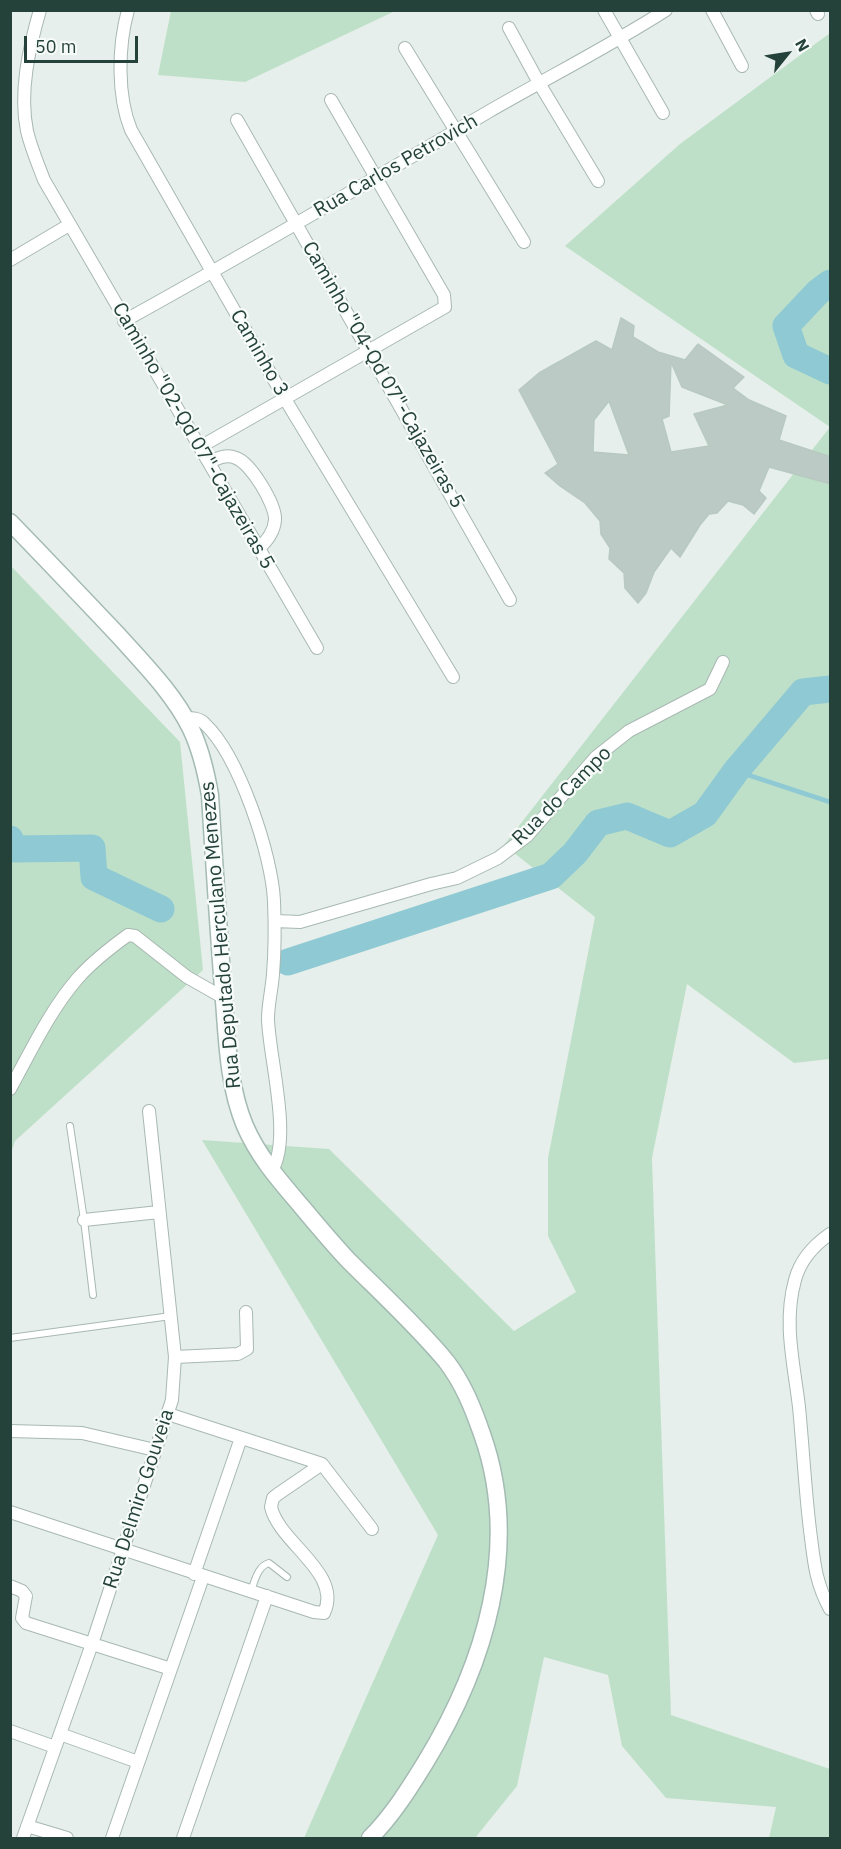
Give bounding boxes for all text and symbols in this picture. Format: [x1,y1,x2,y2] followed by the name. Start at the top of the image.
[27,24,141,62] scale bar
[757,24,817,84] north arrow
[35,35,77,58] text: 50 m
[791,35,814,55] text: N
[310,109,482,223] street label: Rua Carlos Petrovich
[297,237,469,513] street label: Caminho "04-Qd 07"-Cajazeiras 5
[107,298,279,574] street label: Caminho "02-Qd 07"-Cajazeiras 5
[225,305,293,401] street label: Caminho 3
[507,741,617,851] street label: Rua do Campo
[196,780,246,1090] street label: Rua Deputado Herculano Menezes
[99,1406,179,1592] street label: Rua Delmiro Gouveia

